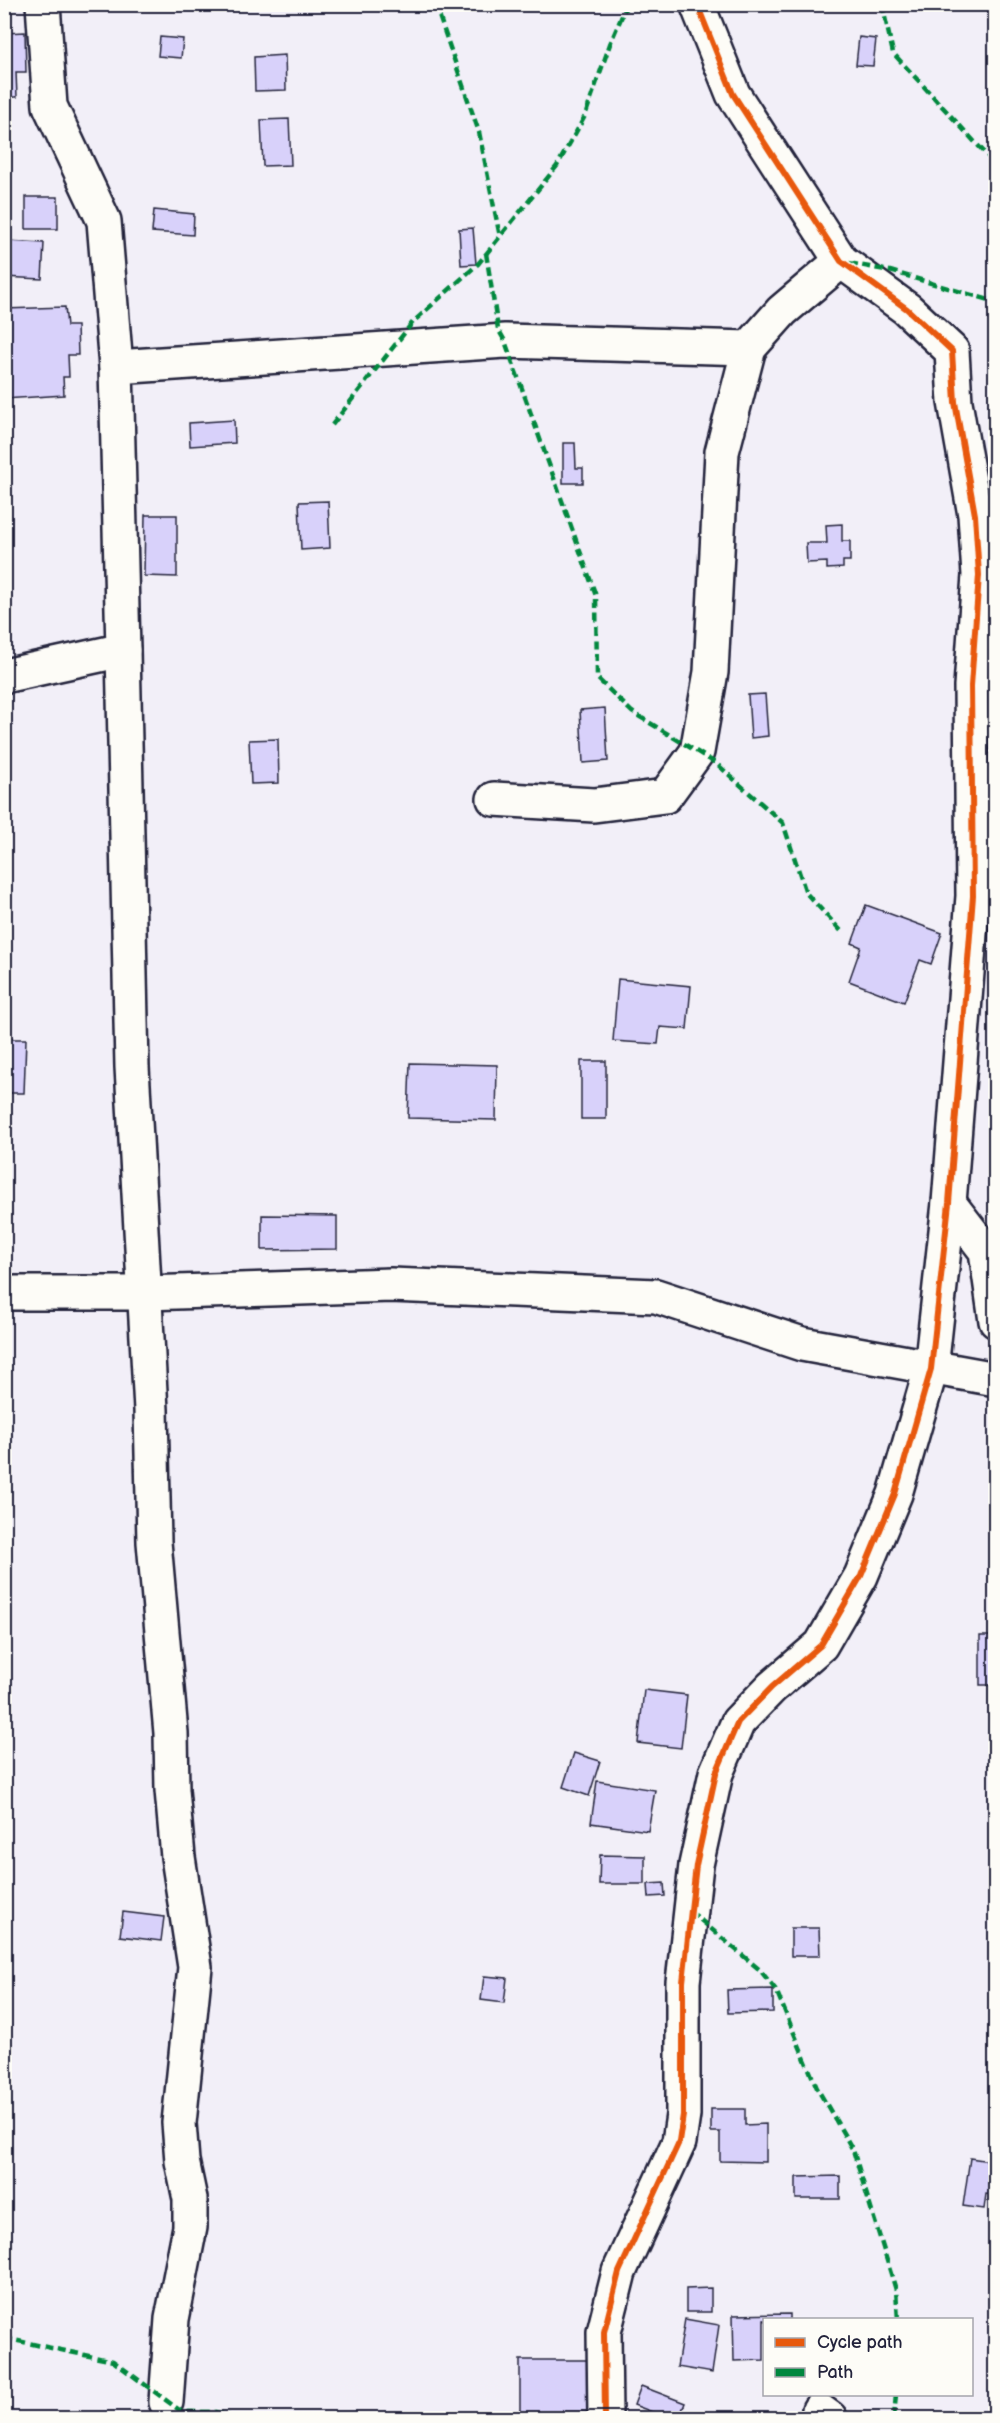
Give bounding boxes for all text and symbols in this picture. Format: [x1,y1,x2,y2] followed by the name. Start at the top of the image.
[763,2318,973,2396] legend
[817,2332,903,2353] text: Cycle path
[817,2362,853,2383] text: Path

